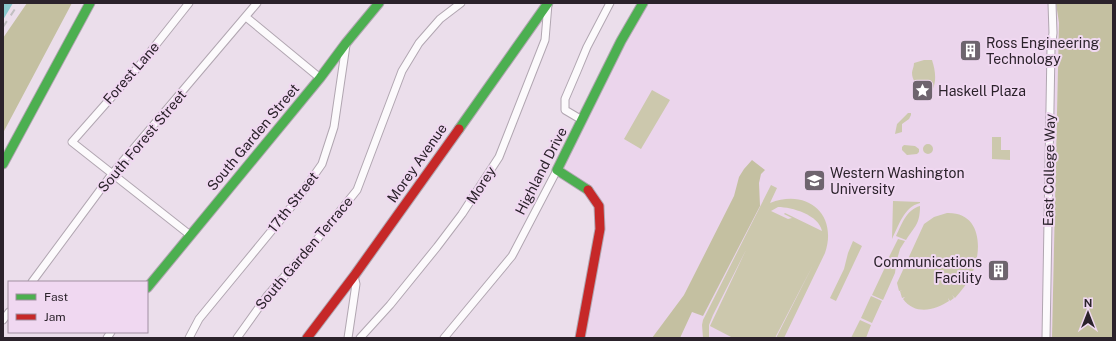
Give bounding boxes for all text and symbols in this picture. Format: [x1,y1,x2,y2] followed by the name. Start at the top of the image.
[986,35,1100,67] place label: Ross Engineering Technology
[957,38,983,64] building icon: Ross Engineering Technology
[100,39,162,107] street label: Forest Lane
[910,78,936,104] place icon: Haskell Plaza
[204,80,302,194] street label: South Garden Street
[938,83,1026,99] place label: Haskell Plaza
[95,87,189,195] street label: South Forest Street
[1040,113,1058,226] street label: East College Way
[384,121,450,205] street label: Morey Avenue
[512,124,570,217] street label: Highland Drive
[463,163,499,207] street label: Morey
[830,165,965,197] place label: Western Washington University
[801,168,827,194] school or university icon: Western Washington University
[265,169,321,235] street label: 17th Street
[252,193,356,313] street label: South Garden Terrace
[874,254,982,286] place label: Communications Facility
[985,257,1011,283] building icon: Communications Facility
[8,281,148,333] legend
[44,290,69,304] text: Fast
[1068,293,1108,333] north arrow
[1084,297,1092,309] text: N
[44,310,66,324] text: Jam

